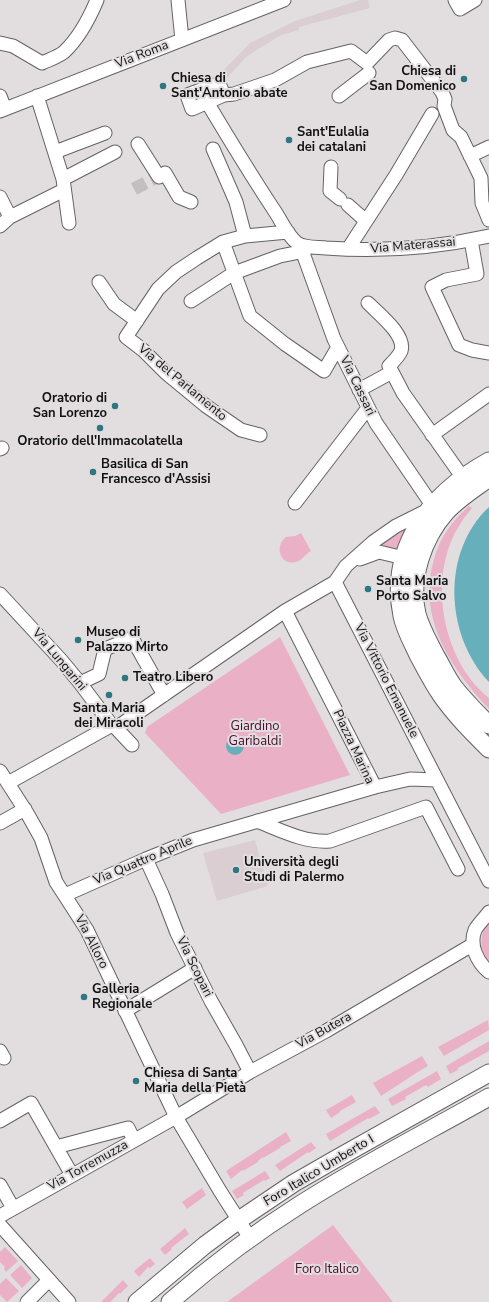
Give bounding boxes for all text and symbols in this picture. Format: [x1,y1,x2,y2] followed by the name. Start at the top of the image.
[113,38,171,72] street label: Via Roma
[369,64,456,95] place label: Chiesa di San Domenico
[171,71,288,102] place label: Chiesa di Sant'Antonio abate
[459,74,469,84] marker: Chiesa di San Domenico
[158,81,168,91] marker: Chiesa di Sant'Antonio abate
[297,125,369,156] place label: Sant'Eulalia dei catalani
[284,135,294,145] marker: Sant'Eulalia dei catalani
[370,235,456,257] street label: Via Materassai
[134,341,230,425] street label: Via del Parlamento
[336,354,378,418] street label: Via Cassari
[33,391,107,422] place label: Oratorio di San Lorenzo
[110,401,120,411] marker: Oratorio di San Lorenzo
[95,423,105,433] marker: Oratorio dell'Immacolatella
[17,434,183,450] place label: Oratorio dell'Immacolatella
[101,457,210,488] place label: Basilica di San Francesco d'Assisi
[88,467,98,477] marker: Basilica di San Francesco d'Assisi
[376,574,448,605] place label: Santa Maria Porto Salvo
[363,584,373,594] marker: Santa Maria Porto Salvo
[350,621,422,741] street label: Via Vittorio Emanuele
[86,625,168,656] place label: Museo di Palazzo Mirto
[28,626,90,694] street label: Via Lungarini
[73,635,83,645] marker: Museo di Palazzo Mirto
[133,670,213,686] place label: Teatro Libero
[120,673,130,683] marker: Teatro Libero
[104,690,114,700] marker: Santa Maria dei Miracoli
[73,701,145,732] place label: Santa Maria dei Miracoli
[329,707,377,787] street label: Piazza Marina
[229,719,281,750] park label: Giardino Garibaldi
[91,833,195,889] street label: Via Quattro Aprile
[244,855,344,886] place label: Università degli Studi di Palermo
[231,865,241,875] marker: Università degli Studi di Palermo
[71,912,111,972] street label: Via Alloro
[173,934,215,1000] street label: Via Scopari
[92,982,152,1013] place label: Galleria Regionale
[79,992,89,1002] marker: Galleria Regionale
[293,1009,355,1053] street label: Via Butera
[144,1066,246,1097] place label: Chiesa di Santa Maria della Pietà
[131,1076,141,1086] marker: Chiesa di Santa Maria della Pietà
[261,1132,377,1210] street label: Foro Italico Umberto I
[45,1137,131,1195] street label: Via Torremuzza
[295,1262,359,1278] park label: Foro Italico

